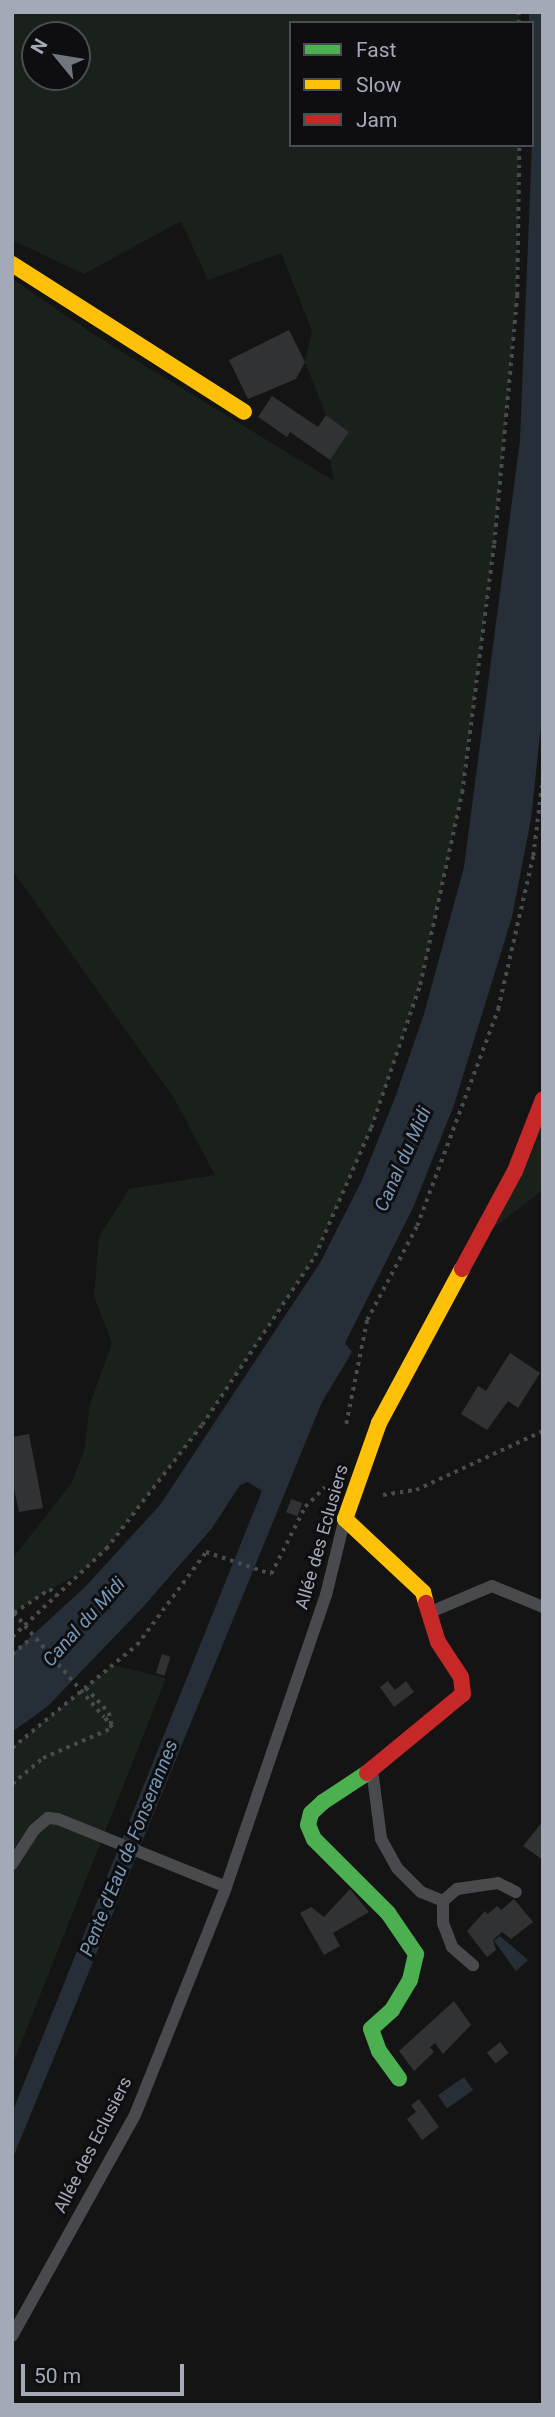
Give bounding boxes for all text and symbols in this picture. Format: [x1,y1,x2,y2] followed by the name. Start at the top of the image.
[21,21,91,91] north arrow
[289,21,534,147] legend
[26,35,52,58] text: N
[356,38,396,62] text: Fast
[356,73,401,97] text: Slow
[356,108,397,132] text: Jam
[370,1103,436,1215] water label: Canal du Midi
[291,1462,353,1612] street label: Allée des Eclusiers
[38,1573,130,1671] water label: Canal du Midi
[75,1737,183,1959] water label: Pente d'Eau de Fonserannes
[49,2073,137,2217] street label: Allée des Eclusiers
[24,2350,187,2394] scale bar
[34,2364,81,2388] text: 50 m

